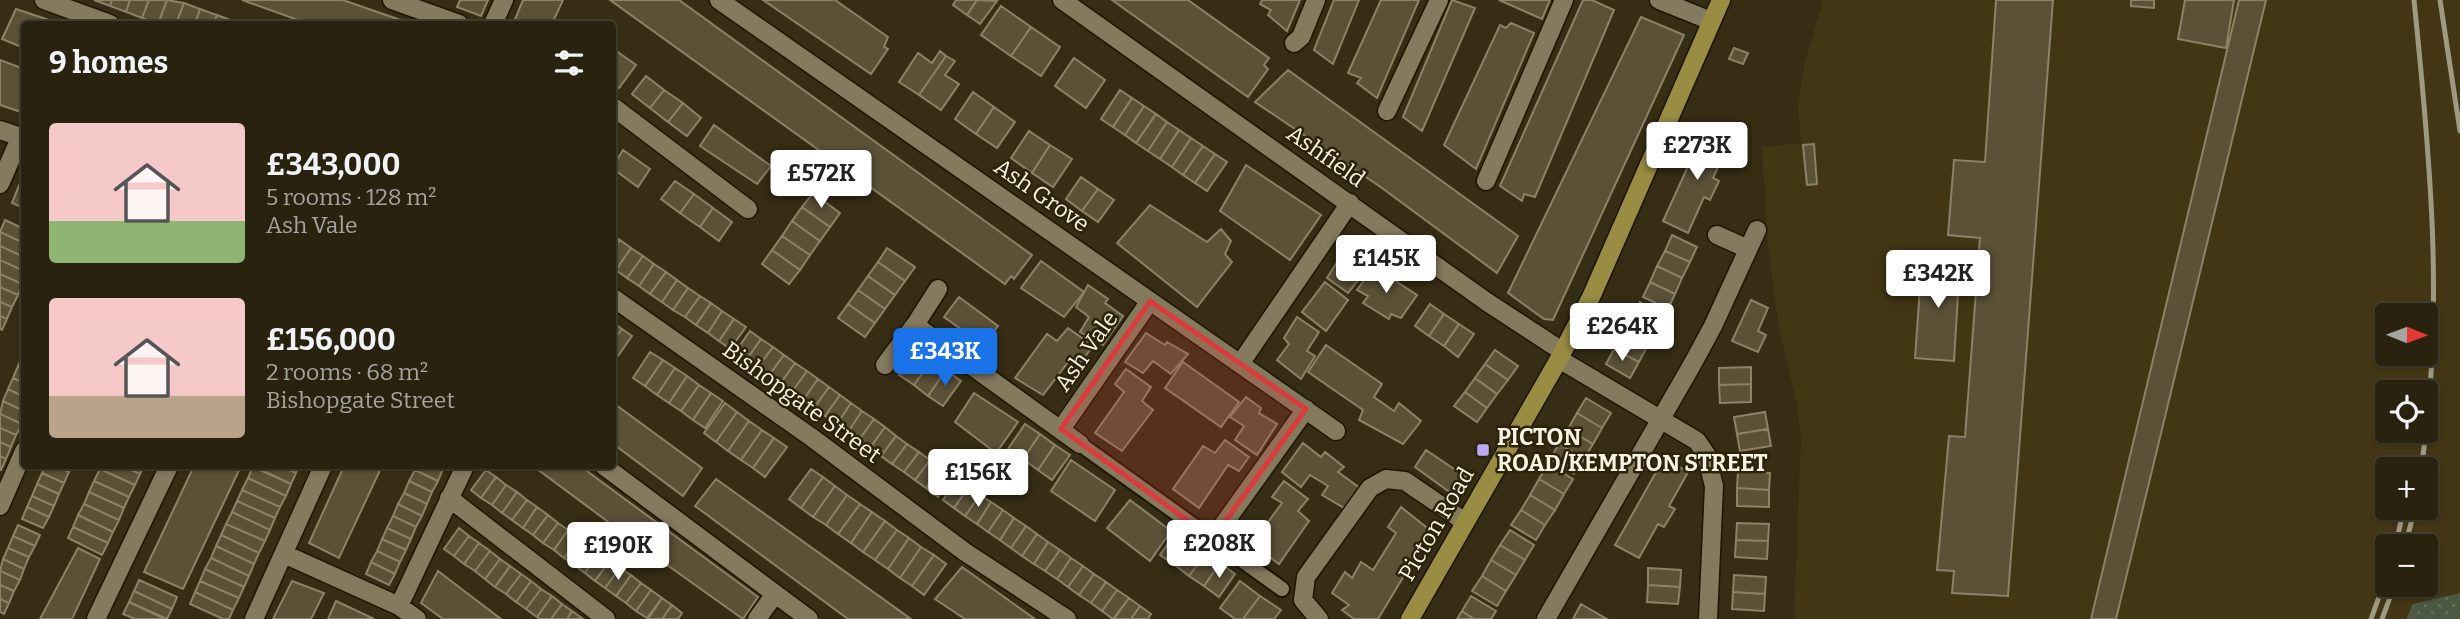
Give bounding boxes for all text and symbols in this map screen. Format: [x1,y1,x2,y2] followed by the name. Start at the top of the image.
[550,44,588,82] icon: filters
[49,45,168,81] text: 9 homes
[1281,119,1371,193] street label: Ashfield
[1648,122,1746,182] pin: £273K
[1662,131,1732,159] text: £273K
[266,147,401,183] text: £343,000
[772,150,870,210] pin: £572K
[105,151,189,235] icon: home
[989,152,1095,238] street label: Ash Grove
[787,159,855,187] text: £572K
[266,183,436,211] text: 5 rooms · 128 m²
[266,211,358,239] text: Ash Vale
[1337,236,1435,295] pin: £145K
[1352,244,1420,272] text: £145K
[1889,250,1987,310] pin: £342K
[1902,259,1974,287] text: £342K
[2375,303,2438,366] north arrow
[2375,303,2438,597] map controls
[1573,304,1671,363] pin: £264K
[1048,305,1124,397] street label: Ash Vale
[1586,312,1658,340] text: £264K
[266,322,396,358] text: £156,000
[105,326,189,410] icon: home
[896,328,994,388] pin: £343K
[717,335,887,469] street label: Bishopgate Street
[909,337,981,365] text: £343K
[266,358,428,386] text: 2 rooms · 68 m²
[2375,380,2438,443] button: locate
[266,386,455,414] text: Bishopgate Street
[1497,423,1768,477] place label: PICTON ROAD/KEMPTON STREET
[1475,442,1491,458] marker: PICTON ROAD/KEMPTON STREET
[929,449,1027,509] pin: £156K
[2375,457,2438,520] button: +
[944,458,1012,486] text: £156K
[1392,462,1480,586] street label: Picton Road
[1170,520,1268,580] pin: £208K
[569,522,667,582] pin: £190K
[1183,529,1255,557] text: £208K
[583,531,653,559] text: £190K
[2375,534,2438,597] button: −

